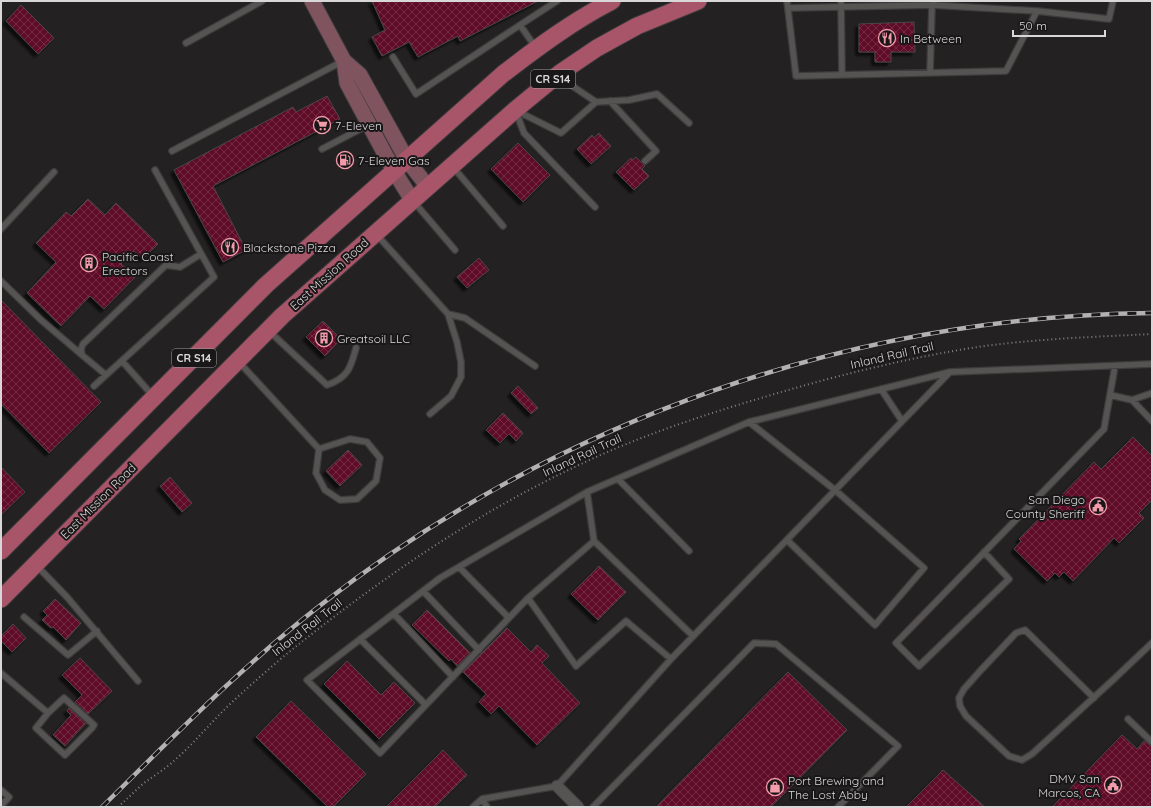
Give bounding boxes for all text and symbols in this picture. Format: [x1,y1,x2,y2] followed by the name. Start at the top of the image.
[1013,12,1105,38] scale bar
[1019,18,1047,33] text: 50 m
[877,28,897,48] restaurant icon: In Between
[900,31,962,46] place label: In Between
[531,70,575,88] road number: CR S14
[312,115,332,135] supermarket icon: 7-Eleven
[335,118,382,133] place label: 7-Eleven
[335,150,355,170] fuel station icon: 7-Eleven Gas
[358,153,430,168] place label: 7-Eleven Gas
[287,235,371,313] street label: East Mission Road
[220,237,240,257] restaurant icon: Blackstone Pizza
[243,240,336,255] place label: Blackstone Pizza
[102,249,174,278] place label: Pacific Coast Erectors
[79,253,99,273] building icon: Pacific Coast Erectors
[314,328,334,348] building icon: Greatsoil LLC
[337,331,410,346] place label: Greatsoil LLC
[849,338,935,372] street label: Inland Rail Trail
[172,349,216,367] road number: CR S14
[540,430,624,480] street label: Inland Rail Trail
[57,460,139,542] street label: East Mission Road
[1006,492,1085,521] place label: San Diego County Sheriff
[1088,496,1108,516] public building icon: San Diego County Sheriff
[269,595,345,659] street label: Inland Rail Trail
[1038,771,1100,800] place label: DMV San Marcos, CA
[788,773,884,802] place label: Port Brewing and The Lost Abby
[1103,775,1123,795] public building icon: DMV San Marcos, CA
[765,777,785,797] shop icon: Port Brewing and The Lost Abby

